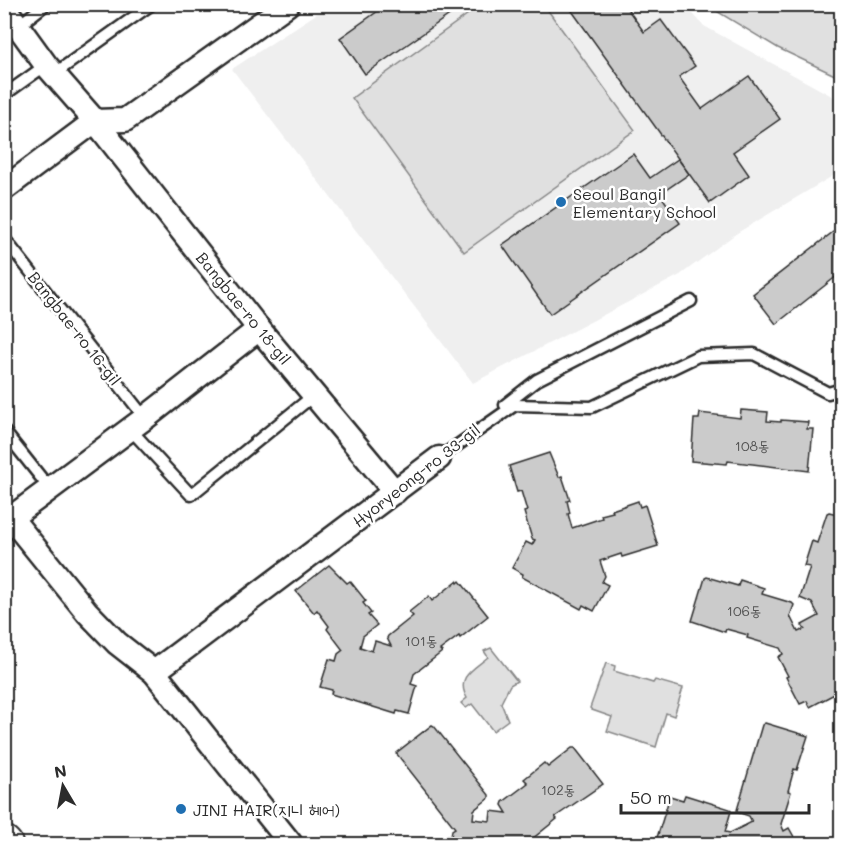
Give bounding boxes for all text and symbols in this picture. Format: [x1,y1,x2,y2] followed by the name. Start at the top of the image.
[573,183,717,222] place label: Seoul Bangil Elementary School
[554,195,568,209] marker: Seoul Bangil Elementary School
[192,247,296,369] street label: Bangbae-ro 18-gil
[24,267,126,389] street label: Bangbae-ro 16-gil
[348,419,484,531] street label: Hyoryeong-ro 33-gil
[735,436,769,455] house number: 108동
[727,601,761,620] house number: 106동
[405,631,437,650] house number: 101동
[33,756,93,816] north arrow
[52,759,68,782] text: N
[621,777,808,815] scale bar
[541,780,575,799] house number: 102동
[630,785,672,809] text: 50 m
[193,799,340,820] place label: JINI HAIR(지니 헤어)
[174,802,188,816] marker: JINI HAIR(지니 헤어)

